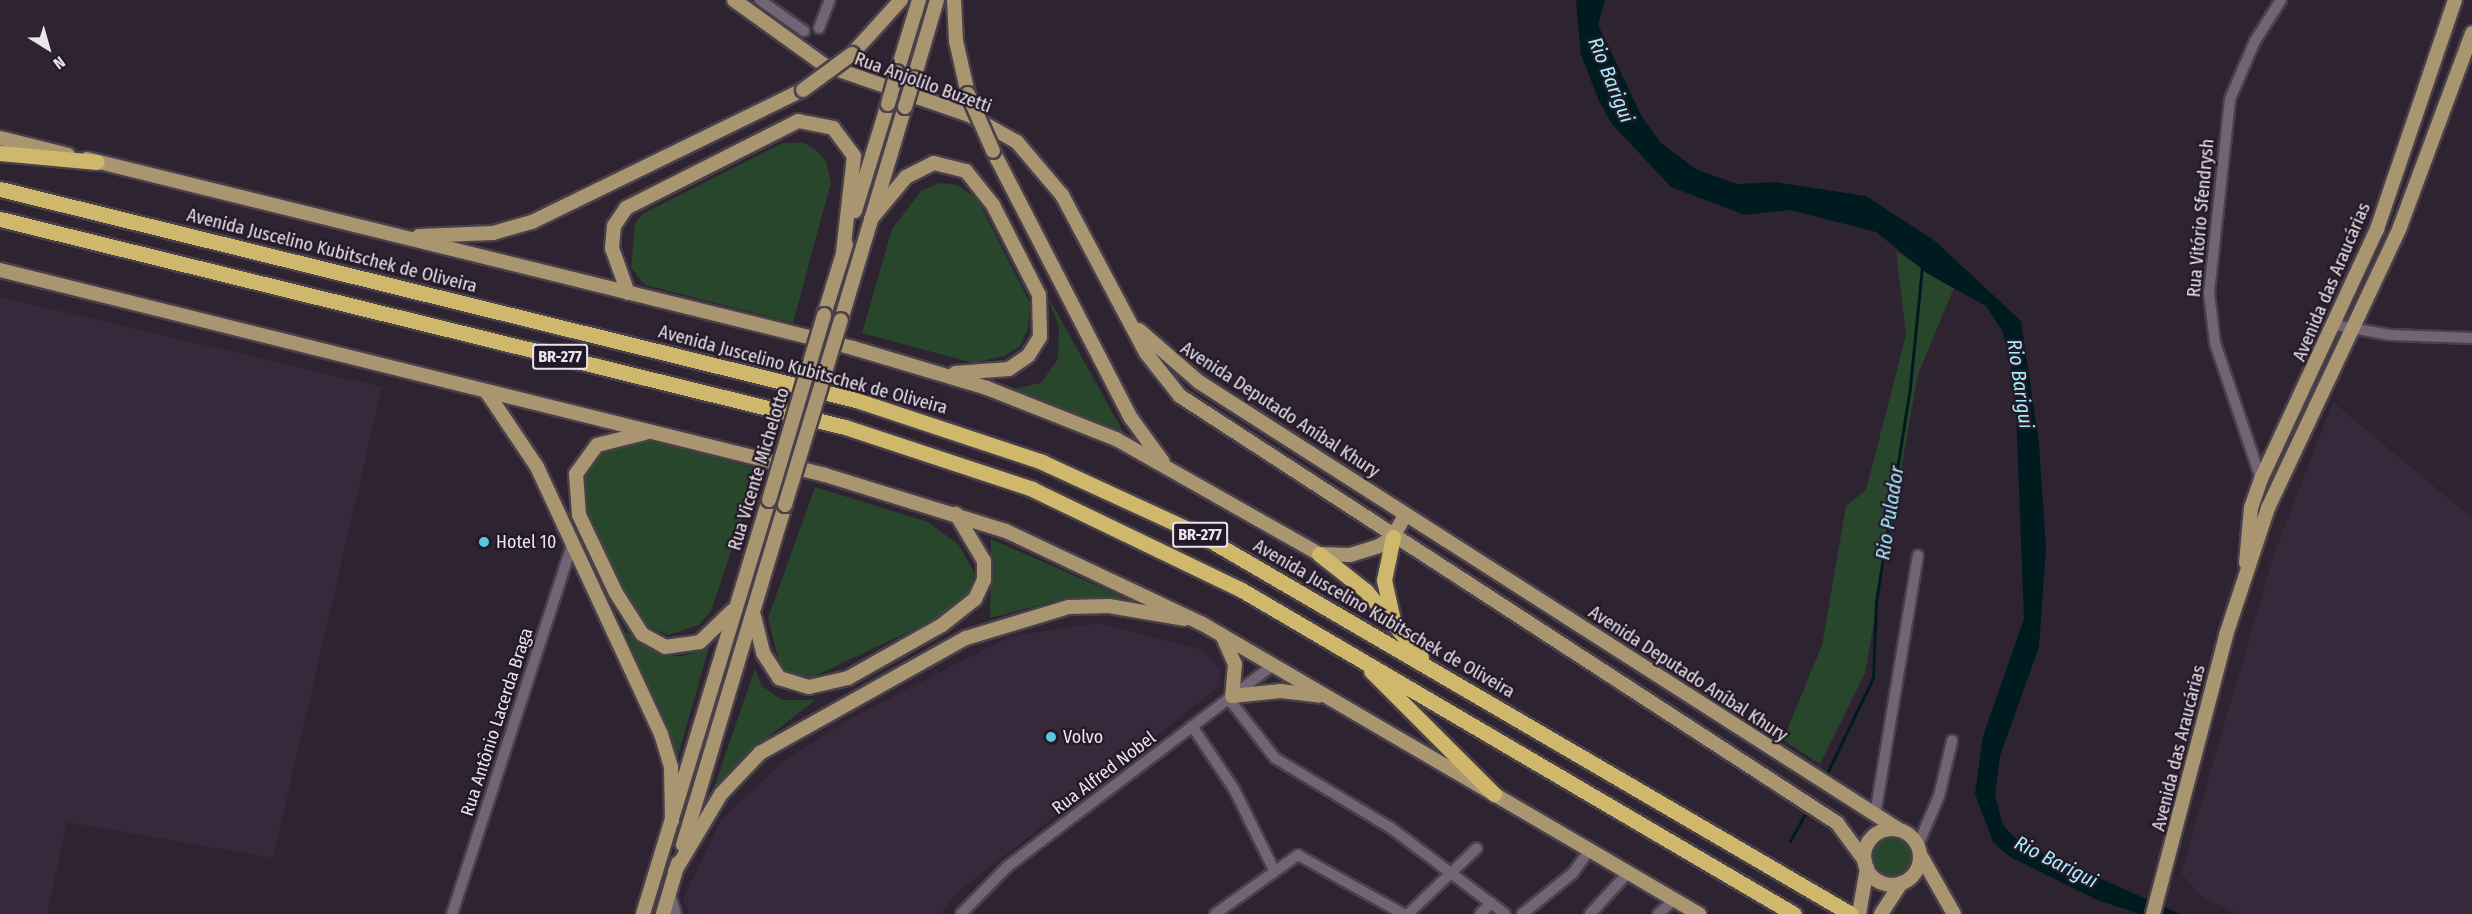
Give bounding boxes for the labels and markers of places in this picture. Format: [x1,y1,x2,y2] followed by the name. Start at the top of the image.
[496,531,556,553] place label: Hotel 10
[477,535,491,549] marker: Hotel 10
[1063,726,1103,748] place label: Volvo
[1044,730,1058,744] marker: Volvo

